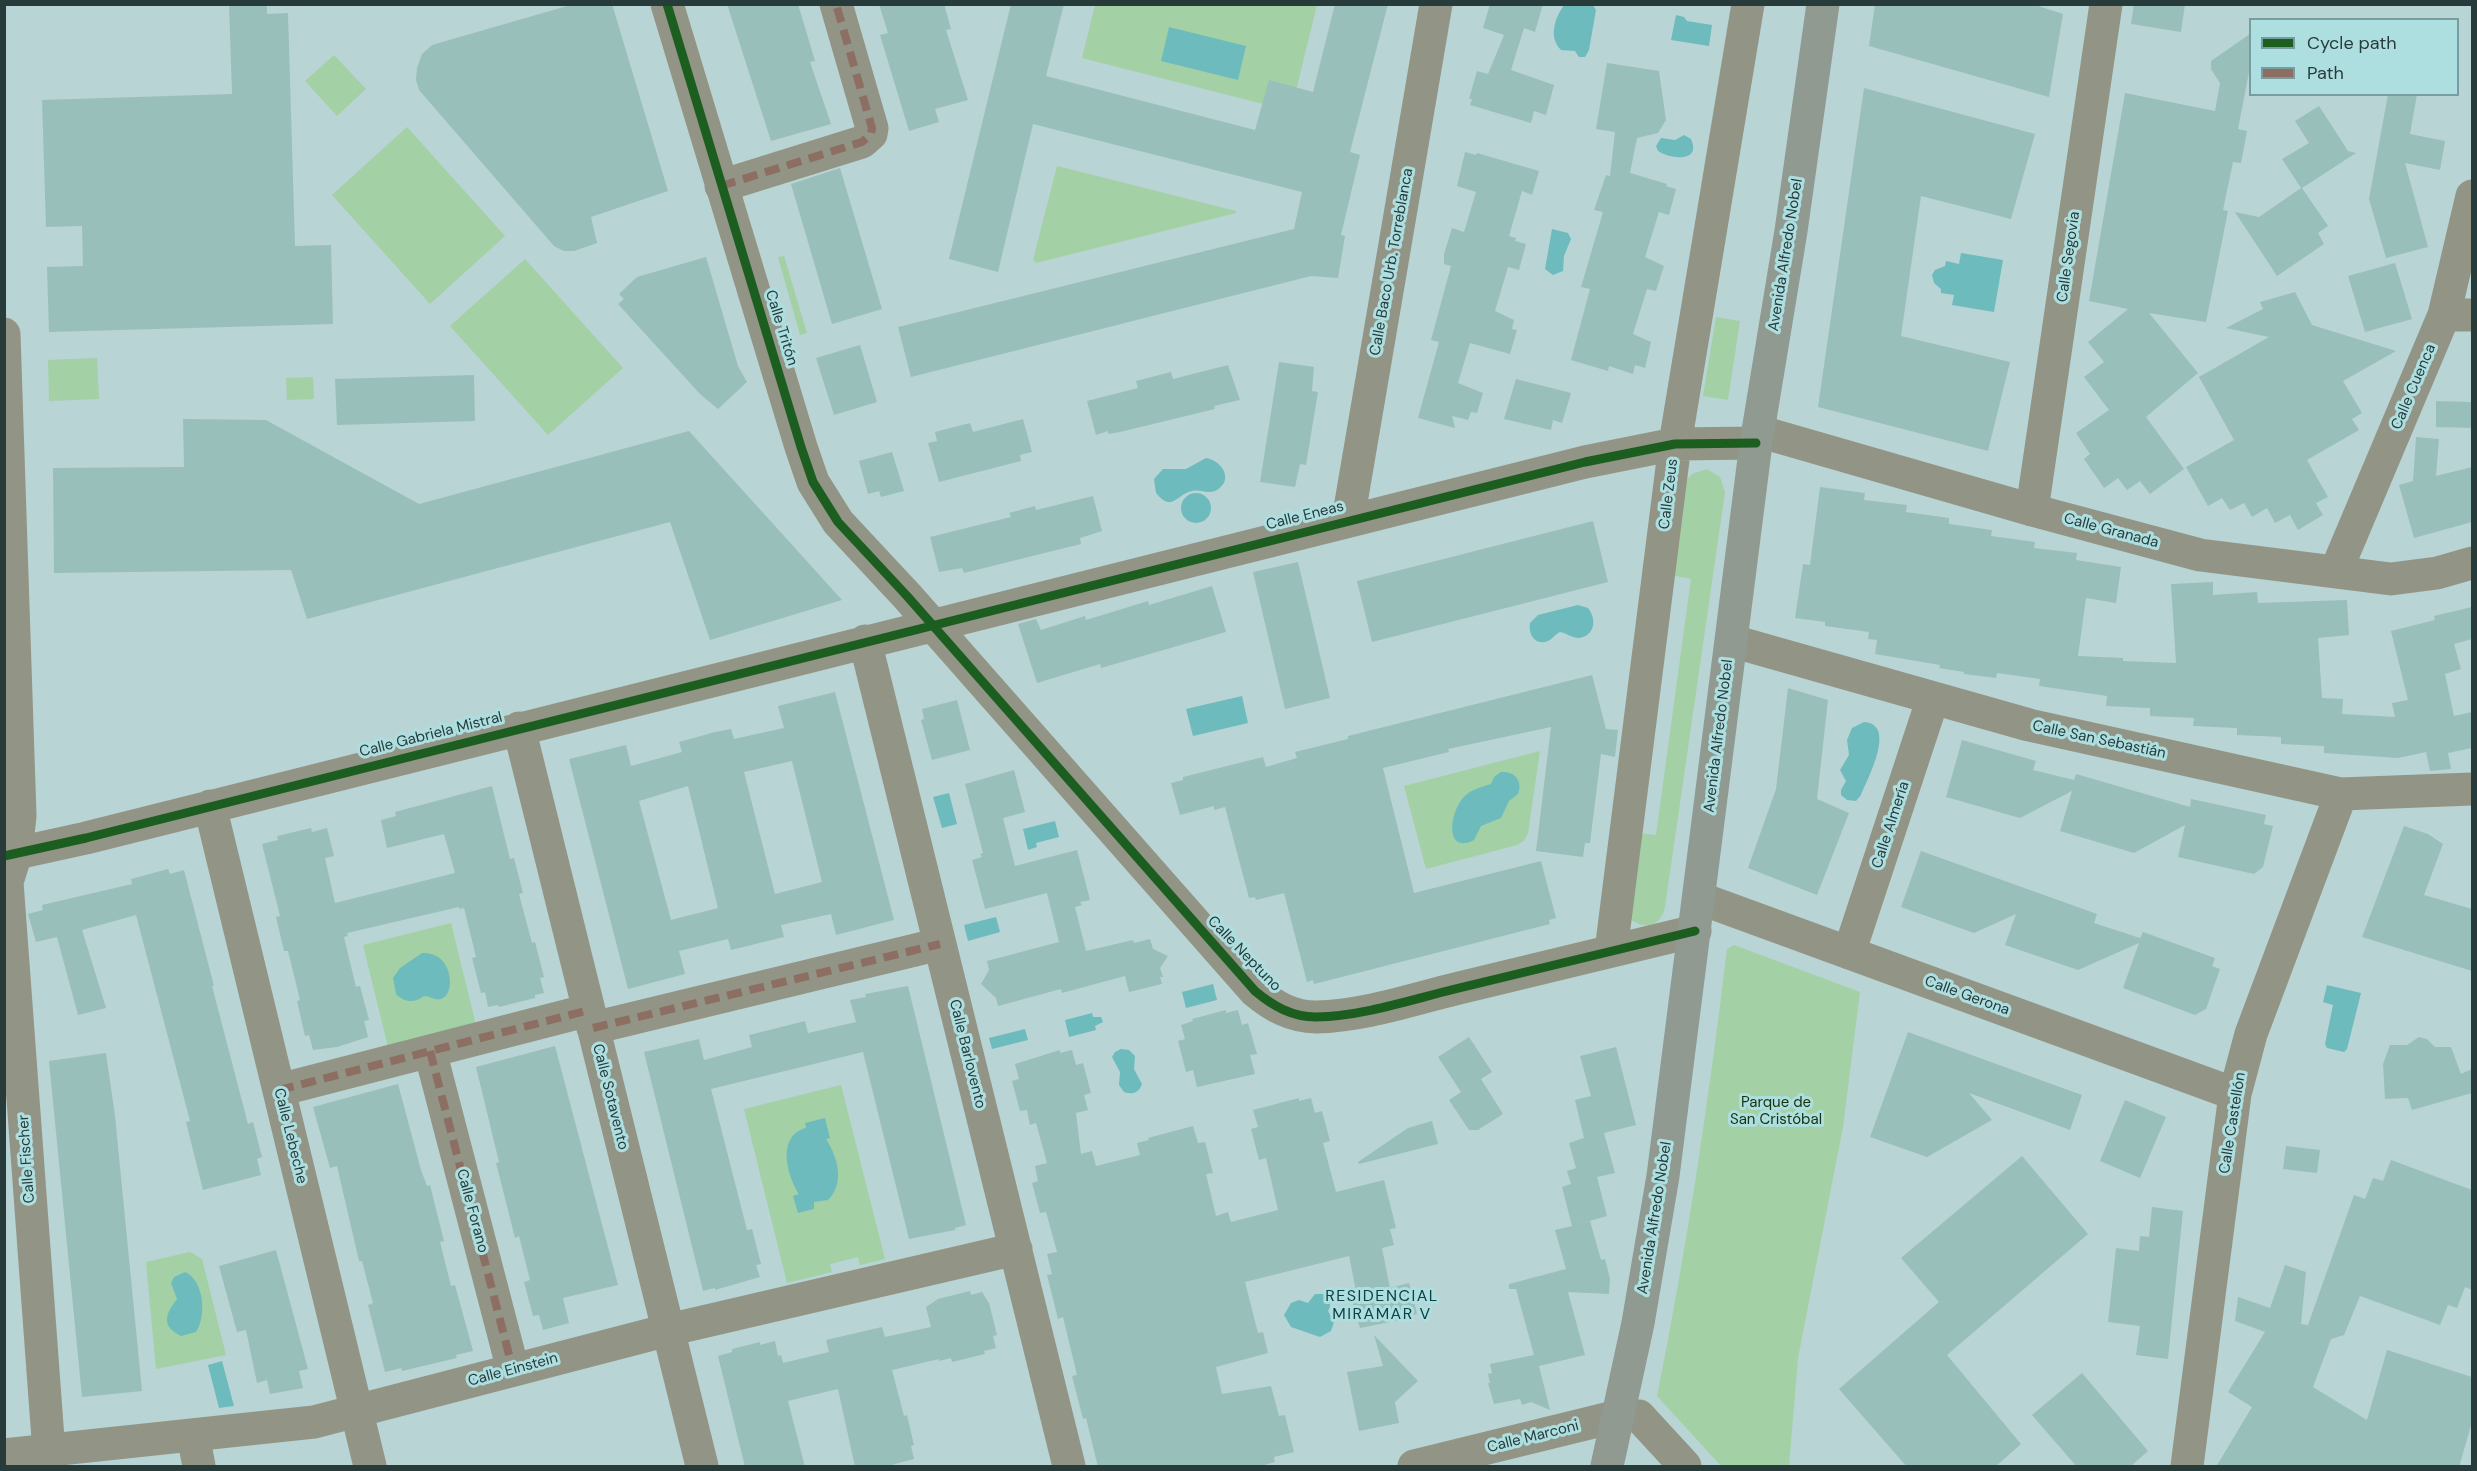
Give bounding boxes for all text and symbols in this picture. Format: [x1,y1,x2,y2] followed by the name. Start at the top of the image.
[2249,18,2459,96] legend
[2307,31,2397,55] text: Cycle path
[2307,61,2344,85] text: Path
[1367,167,1417,357] street label: Calle Baco Urb. Torreblanca
[1765,178,1807,332] street label: Avenida Alfredo Nobel
[2054,210,2084,304] street label: Calle Segovia
[761,288,801,368] street label: Calle Tritón
[2388,341,2440,433] street label: Calle Cuenca
[1656,458,1682,530] street label: Calle Zeus
[1264,498,1346,534] street label: Calle Eneas
[2062,510,2160,552] street label: Calle Granada
[1701,658,1737,814] street label: Avenida Alfredo Nobel
[358,709,504,761] street label: Calle Gabriela Mistral
[2031,717,2167,763] street label: Calle San Sebastián
[1868,779,1914,871] street label: Calle Almería
[1203,912,1285,996] street label: Calle Neptuno
[1922,972,2012,1020] street label: Calle Gerona
[945,998,989,1110] street label: Calle Barlovento
[588,1042,632,1152] street label: Calle Sotavento
[2216,1071,2250,1175] street label: Calle Castellón
[269,1086,311,1186] street label: Calle Lebeche
[1730,1094,1822,1129] park label: Parque de San Cristóbal
[15,1114,39,1204] street label: Calle Fischer
[1634,1141,1676,1295] street label: Avenida Alfredo Nobel
[452,1167,492,1255] street label: Calle Forano
[1325,1287,1439,1325] district label: RESIDENCIAL MIRAMAR V
[466,1349,560,1391] street label: Calle Einstein
[1485,1417,1581,1457] street label: Calle Marconi

